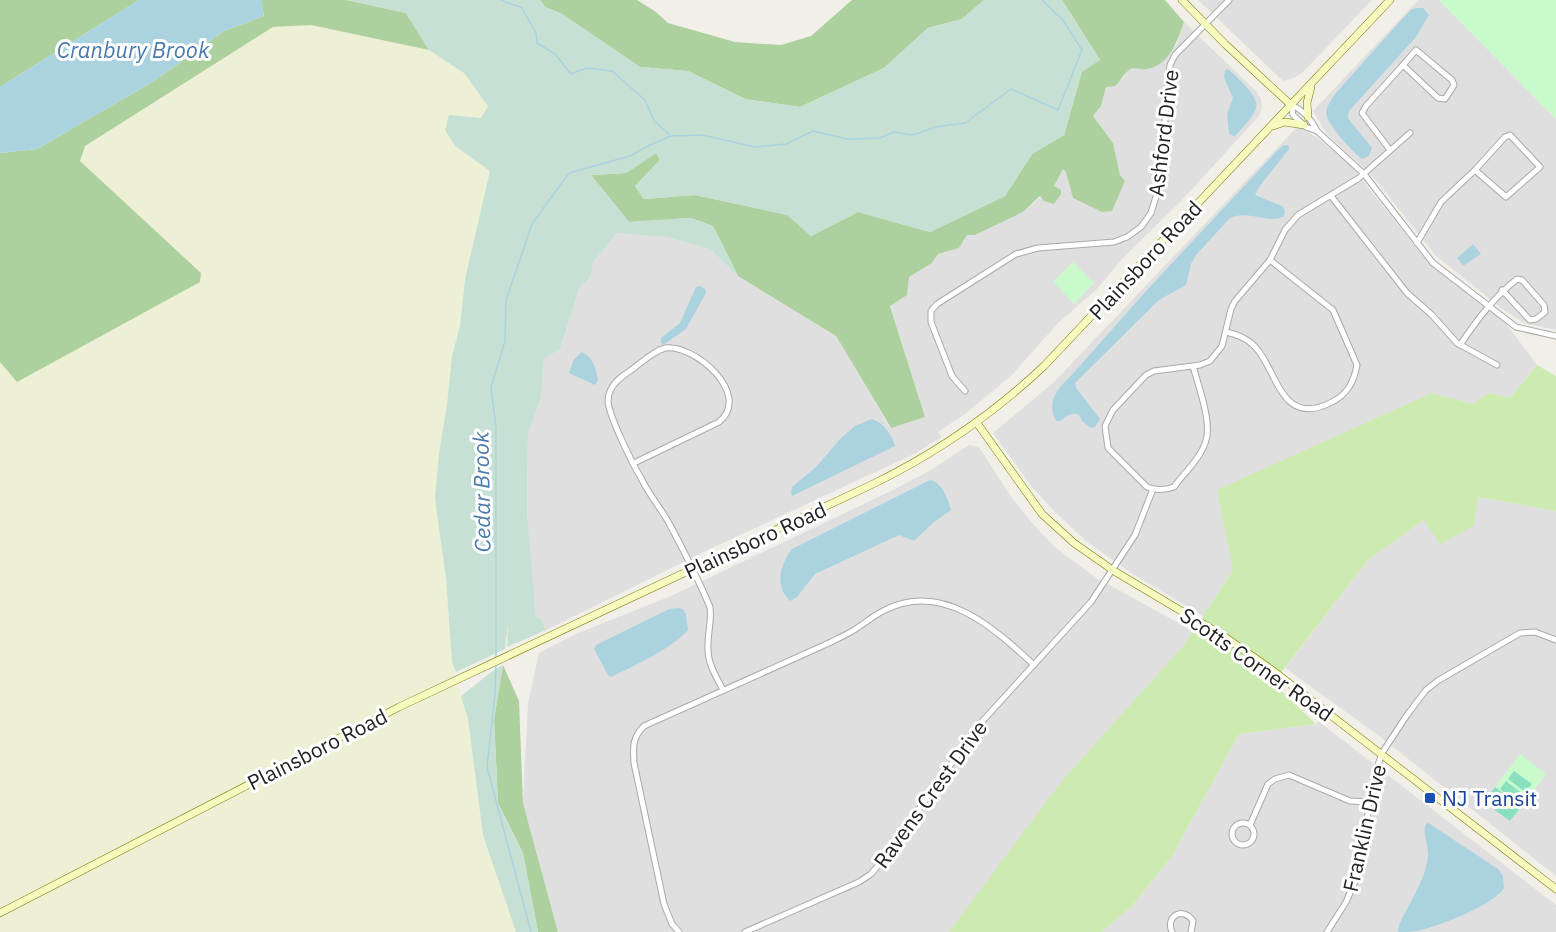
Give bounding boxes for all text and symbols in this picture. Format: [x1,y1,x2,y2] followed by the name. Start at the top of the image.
[57,35,210,64] water label: Cranbury Brook
[1141,68,1185,198] street label: Ashford Drive
[1082,194,1208,326] street label: Plainsboro Road
[465,431,497,553] water label: Cedar Brook
[679,495,831,585] street label: Plainsboro Road
[1175,601,1339,727] street label: Scotts Corner Road
[242,702,392,796] street label: Plainsboro Road
[867,714,993,874] street label: Ravens Crest Drive
[1336,762,1392,894] street label: Franklin Drive
[1442,784,1537,812] place label: NJ Transit
[1423,791,1437,805] marker: NJ Transit

